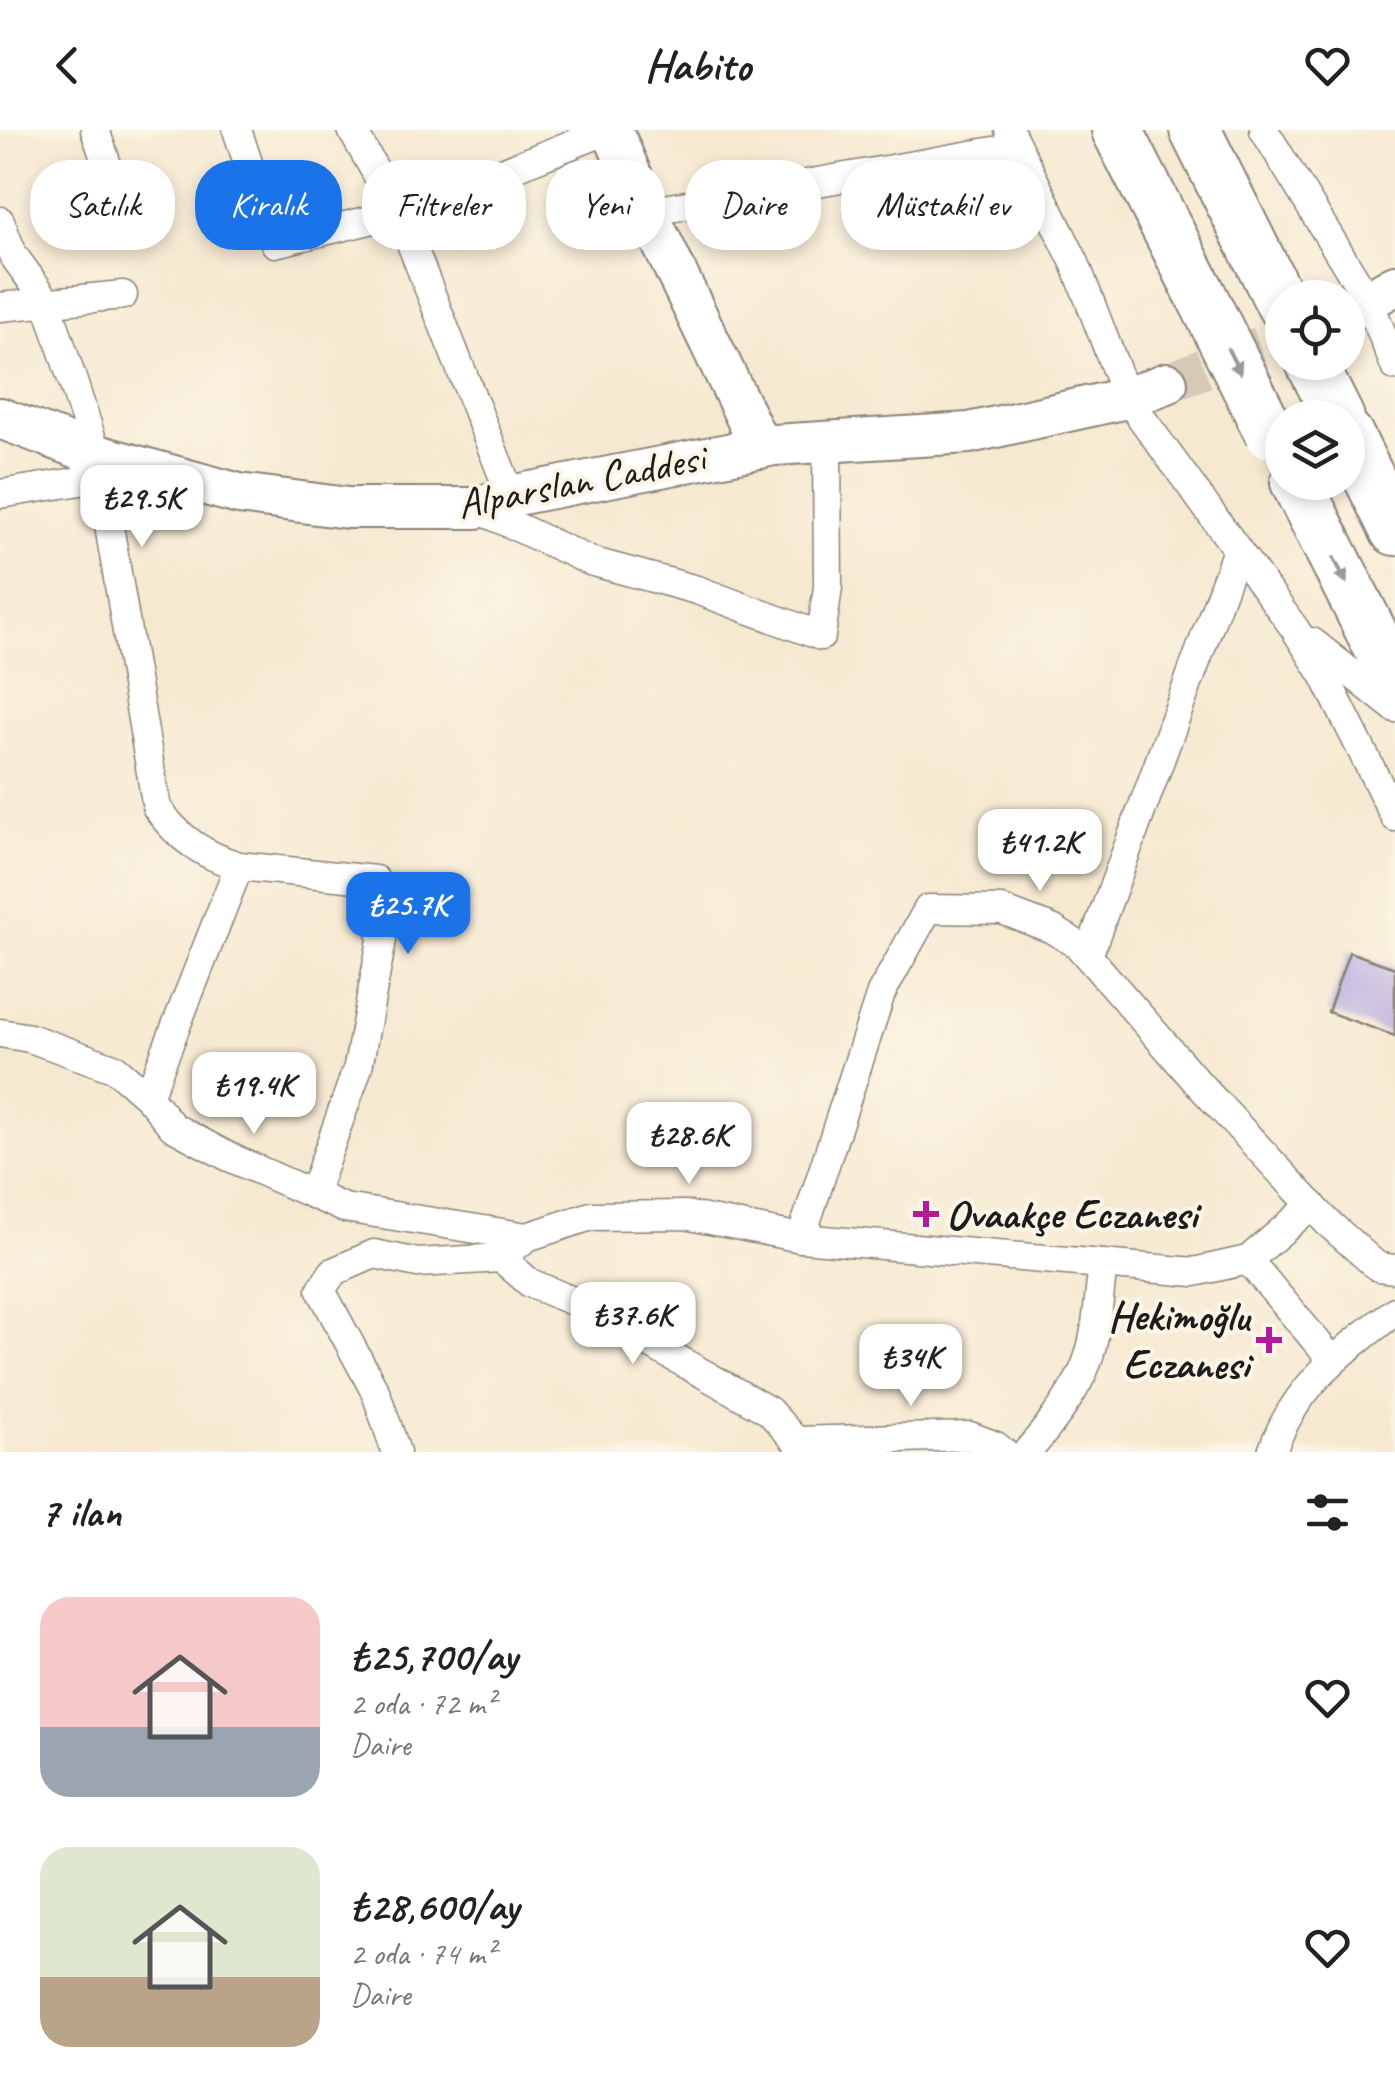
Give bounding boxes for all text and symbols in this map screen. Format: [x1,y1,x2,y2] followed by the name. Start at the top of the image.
[645,37,750,94] text: Habito
[40,38,95,93] icon: back
[1300,38,1355,93] icon: heart
[30,160,175,250] chip: Satılık
[195,160,342,250] chip: Kiralık
[362,160,526,250] chip: Filtreler
[546,160,665,250] chip: Yeni
[685,160,821,250] chip: Daire
[841,160,1045,250] chip: Müstakil ev
[1265,280,1365,500] map controls
[1265,280,1365,380] button: locate
[1225,346,1242,375] one-way arrow
[1265,400,1365,500] button: layers
[453,430,714,531] street label: Alparslan Caddesi
[61,465,223,550] pin: ₺29.5K
[102,477,182,518] text: ₺29.5K
[1331,555,1348,584] one-way arrow
[959,809,1121,894] pin: ₺41.2K
[1000,821,1080,862] text: ₺41.2K
[327,872,489,957] pin: ₺25.7K
[368,884,448,925] text: ₺25.7K
[173,1052,335,1137] pin: ₺19.4K
[214,1064,294,1105] text: ₺19.4K
[608,1102,770,1187] pin: ₺28.6K
[649,1114,729,1155] text: ₺28.6K
[946,1188,1203,1241] place label: Ovaakçe Eczanesi
[915,1203,937,1225] marker: Ovaakçe Eczanesi
[552,1282,714,1367] pin: ₺37.6K
[1108,1290,1255,1391] place label: Hekimoğlu Eczanesi
[593,1294,673,1335] text: ₺37.6K
[852,1324,970,1409] pin: ₺34K
[1258,1329,1280,1351] marker: Hekimoğlu Eczanesi
[881,1336,941,1377] text: ₺34K
[1300,1485,1355,1540] icon: filters
[40,1486,121,1539] text: 7 ilan
[350,1630,517,1683] text: ₺25,700/ay
[120,1637,240,1757] icon: home
[1300,1670,1355,1725] icon: heart
[350,1683,495,1724] text: 2 oda · 72 m²
[350,1724,410,1765] text: Daire
[350,1880,519,1933] text: ₺28,600/ay
[120,1887,240,2007] icon: home
[1300,1920,1355,1975] icon: heart
[350,1933,495,1974] text: 2 oda · 74 m²
[350,1974,410,2015] text: Daire

